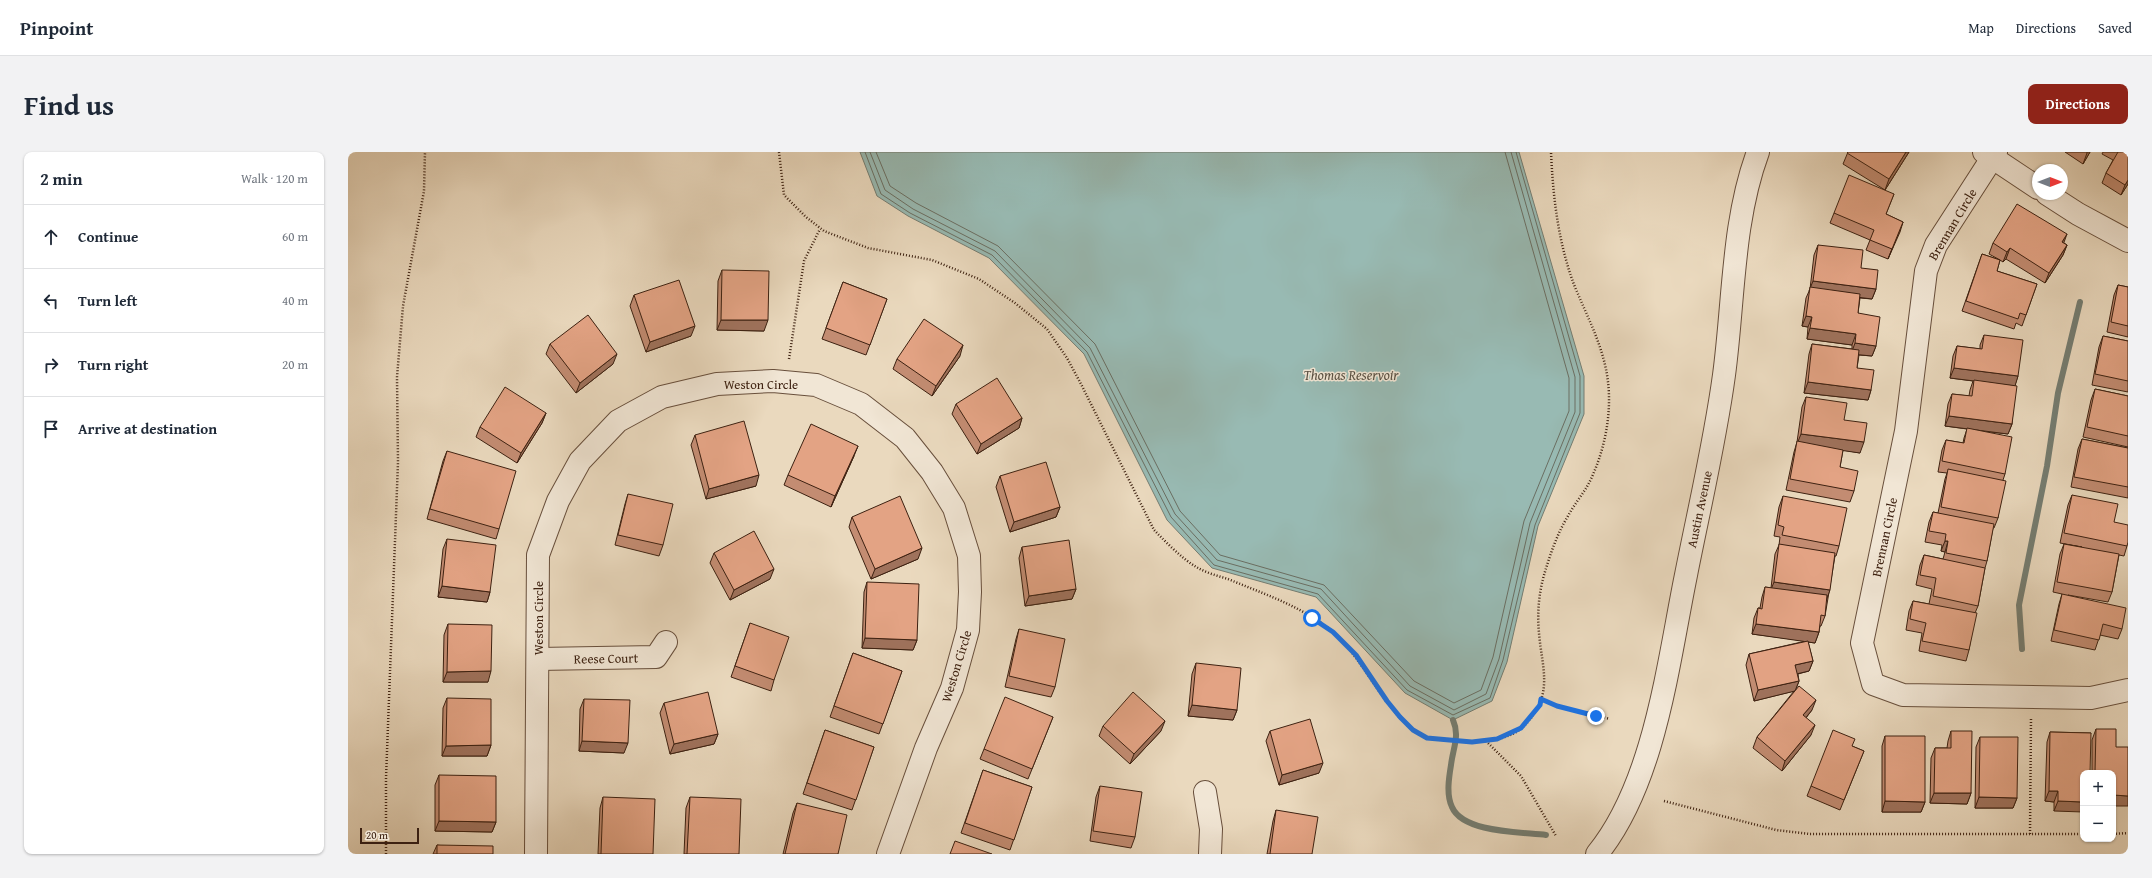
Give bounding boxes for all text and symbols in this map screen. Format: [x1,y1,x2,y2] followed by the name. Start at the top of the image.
[20,14,93,42] text: Pinpoint
[1968,18,1994,38] text: Map
[2016,18,2076,38] text: Directions
[2098,18,2132,38] text: Saved
[24,84,114,125] text: Find us
[2028,84,2128,124] button: Directions
[2032,164,2068,200] north arrow
[40,166,82,191] text: 2 min
[241,169,308,188] text: Walk · 120 m
[1923,185,1981,264] street label: Brennan Circle
[40,226,62,248] icon: ahead
[78,226,139,247] text: Continue
[282,227,308,246] text: 60 m
[40,290,62,312] icon: left
[78,290,137,311] text: Turn left
[282,291,308,310] text: 40 m
[40,354,62,376] icon: right
[78,354,149,375] text: Turn right
[282,355,308,374] text: 20 m
[1303,365,1399,385] water label: Thomas Reservoir
[724,375,798,394] street label: Weston Circle
[40,418,62,440] icon: arrive
[78,418,217,439] text: Arrive at destination
[1682,469,1717,549] street label: Austin Avenue
[1867,496,1902,579] street label: Brennan Circle
[529,581,548,655] street label: Weston Circle
[1303,609,1321,627] route start
[937,628,976,704] street label: Weston Circle
[574,648,639,669] street label: Reese Court
[1587,707,1605,725] route end
[2080,770,2116,842] map controls
[2080,770,2116,806] button: +
[2080,806,2116,842] button: −
[360,826,419,845] scale bar
[366,827,388,843] text: 20 m

